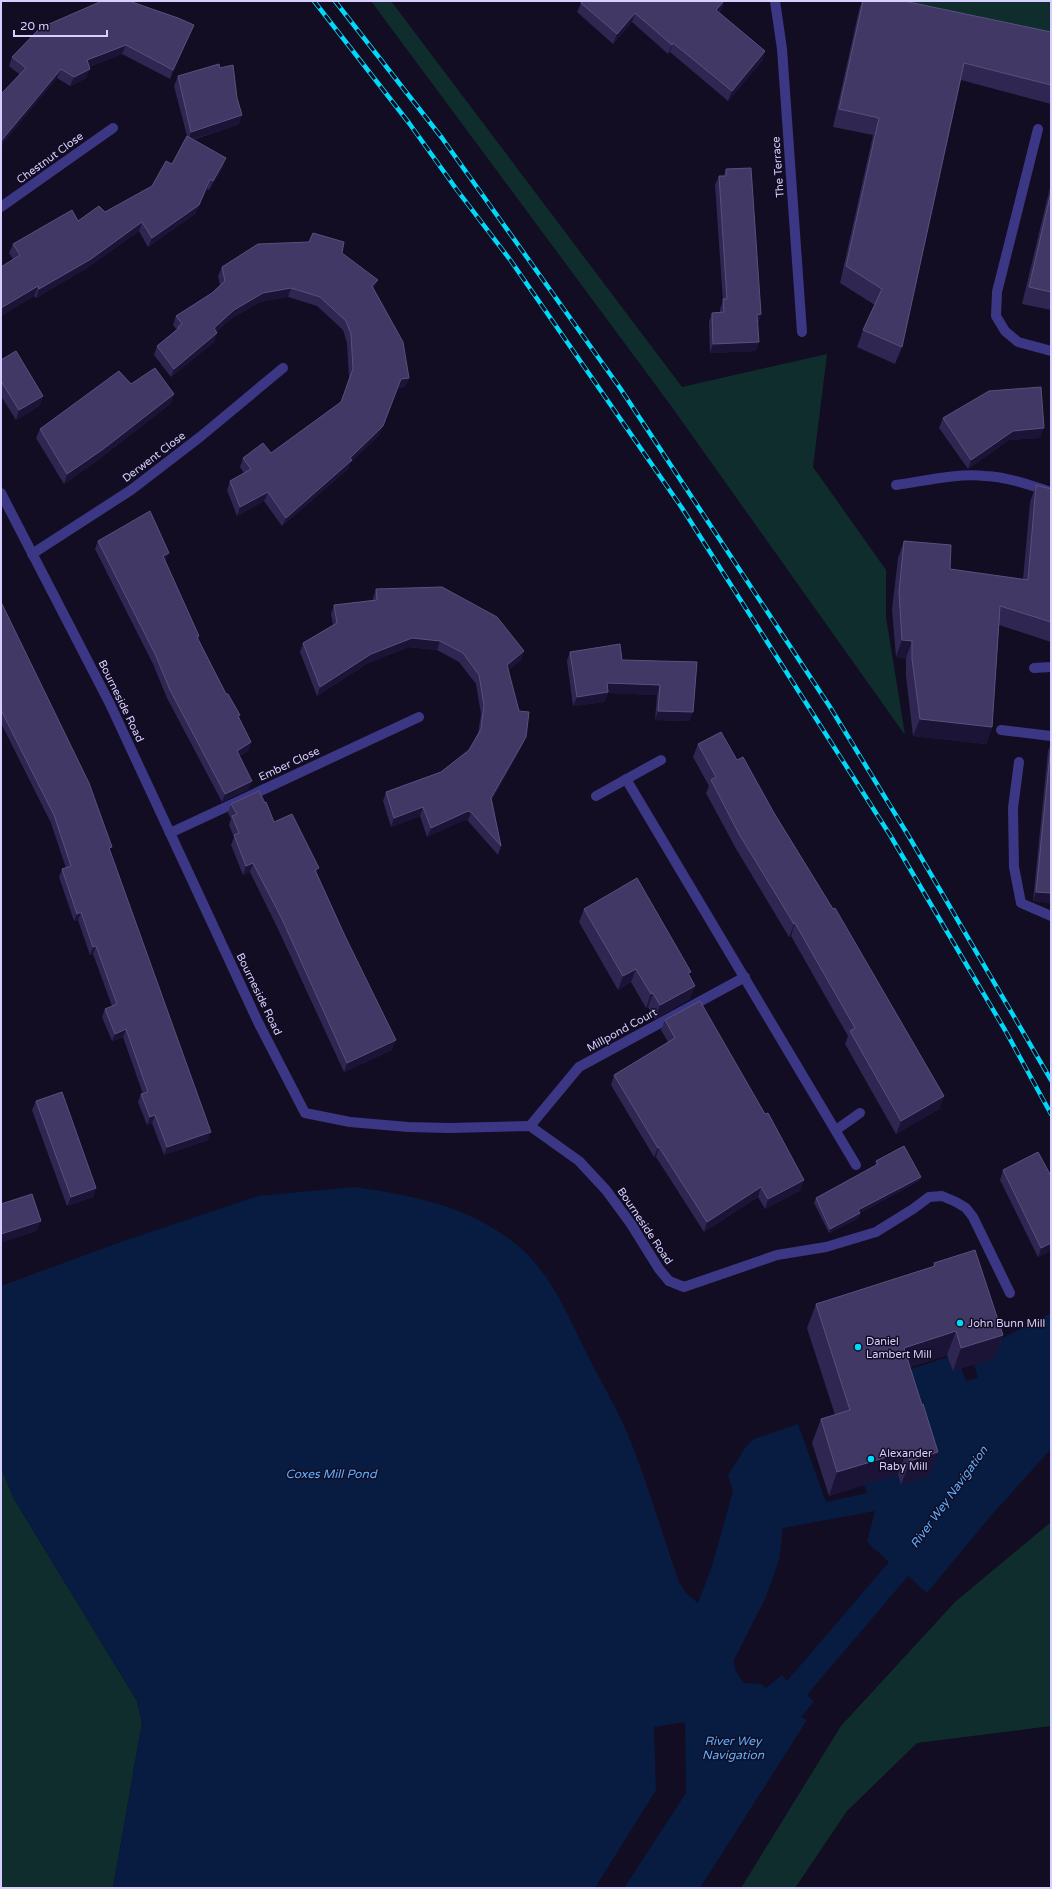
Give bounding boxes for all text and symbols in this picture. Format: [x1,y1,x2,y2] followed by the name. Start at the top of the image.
[14,12,107,38] scale bar
[20,19,49,33] text: 20 m
[14,130,86,186] street label: Chestnut Close
[769,136,787,198] street label: The Terrace
[120,429,188,485] street label: Derwent Close
[95,658,147,744] street label: Bourneside Road
[256,744,322,784] street label: Ember Close
[233,951,285,1037] street label: Bourneside Road
[585,1005,659,1055] street label: Millpond Court
[615,1185,676,1267] street label: Bourneside Road
[968,1317,1045,1330] place label: John Bunn Mill
[955,1318,965,1328] marker: John Bunn Mill
[866,1335,932,1361] place label: Daniel Lambert Mill
[853,1342,863,1352] marker: Daniel Lambert Mill
[907,1443,991,1551] water label: River Wey Navigation
[879,1447,933,1473] place label: Alexander Raby Mill
[866,1454,876,1464] marker: Alexander Raby Mill
[286,1467,378,1481] water label: Coxes Mill Pond
[702,1734,765,1762] water label: River Wey Navigation

